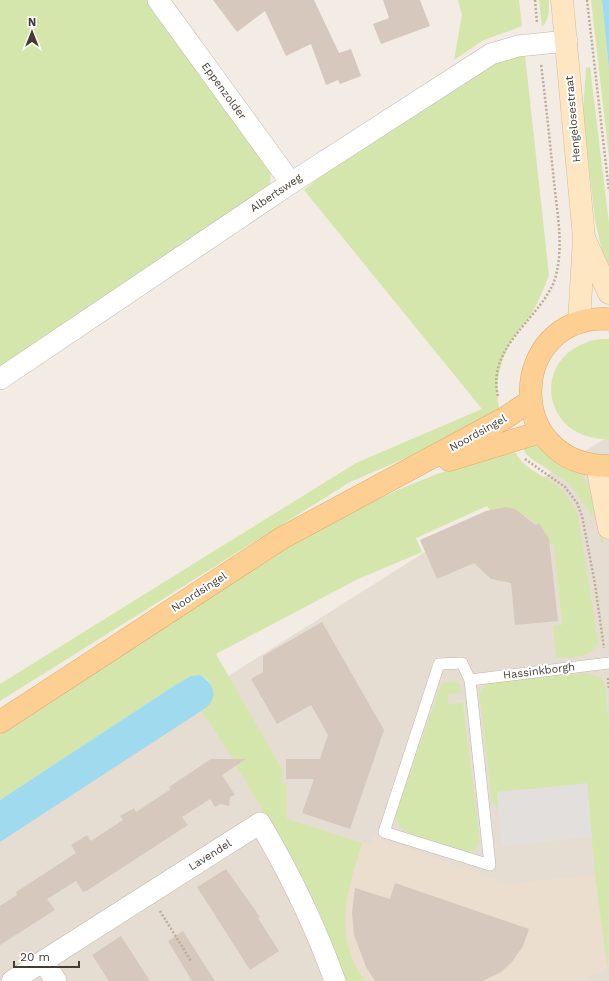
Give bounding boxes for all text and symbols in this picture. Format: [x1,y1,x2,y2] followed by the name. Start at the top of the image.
[12,12,52,52] north arrow
[28,16,36,29] text: N
[199,60,249,123] street label: Eppenzolder
[563,75,583,163] street label: Hengelosestraat
[248,171,304,215] street label: Albertsweg
[447,412,509,454] street label: Noordsingel
[169,569,230,615] street label: Noordsingel
[502,660,576,682] street label: Hassinkborgh
[186,836,234,873] street label: Lavendel
[14,943,79,969] scale bar
[20,950,50,964] text: 20 m

